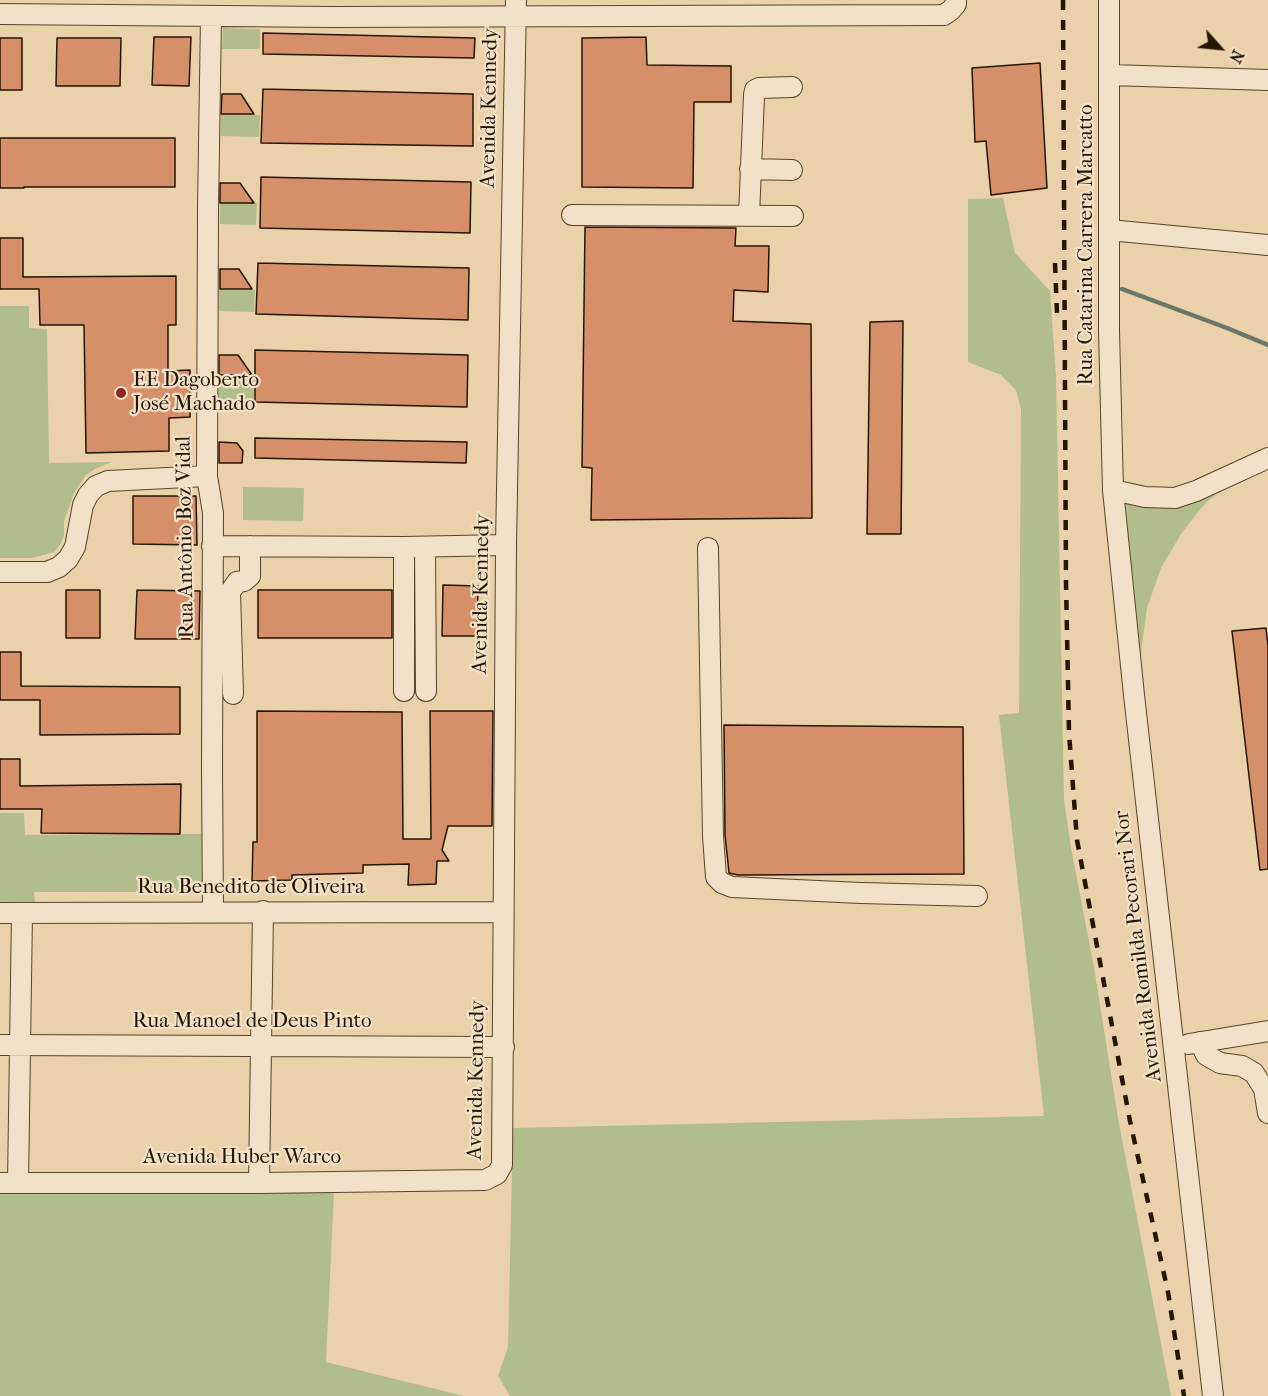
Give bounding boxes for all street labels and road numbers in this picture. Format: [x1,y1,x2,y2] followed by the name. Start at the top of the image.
[476,28,504,188] street label: Avenida Kennedy
[1074,104,1100,386] street label: Rua Catarina Carrera Marcatto
[172,435,200,639] street label: Rua Antônio Boz Vidal
[468,514,496,674] street label: Avenida Kennedy
[1110,809,1168,1083] street label: Avenida Romilda Pecorari Nor
[137,875,365,901] street label: Rua Benedito de Oliveira
[463,1000,491,1160] street label: Avenida Kennedy
[132,1009,372,1035] street label: Rua Manoel de Deus Pinto
[143,1145,341,1171] street label: Avenida Huber Warco

